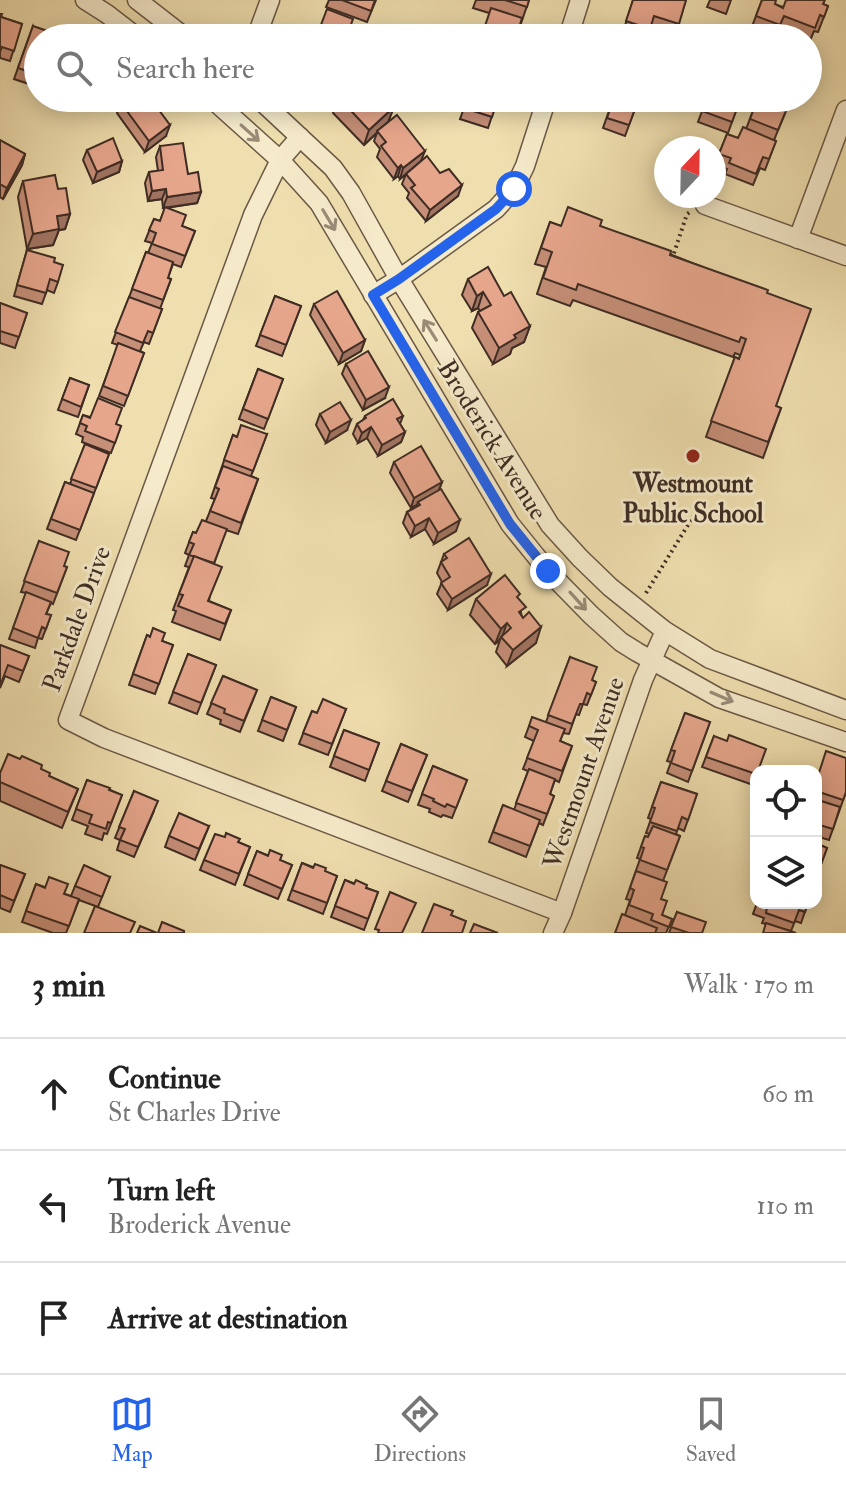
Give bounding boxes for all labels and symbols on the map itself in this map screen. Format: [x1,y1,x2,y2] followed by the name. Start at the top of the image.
[239,123,259,141] one-way arrow
[654,136,726,208] north arrow
[496,171,532,207] route start
[321,208,337,231] one-way arrow
[422,319,438,342] one-way arrow
[430,354,554,526] street label: Broderick Avenue
[684,447,702,465] marker: Westmount Public School
[623,468,764,530] place label: Westmount Public School
[36,542,118,696] street label: Parkdale Drive
[530,553,566,589] route end
[568,591,587,611] one-way arrow
[536,673,632,874] street label: Westmount Avenue
[709,691,734,706] one-way arrow

